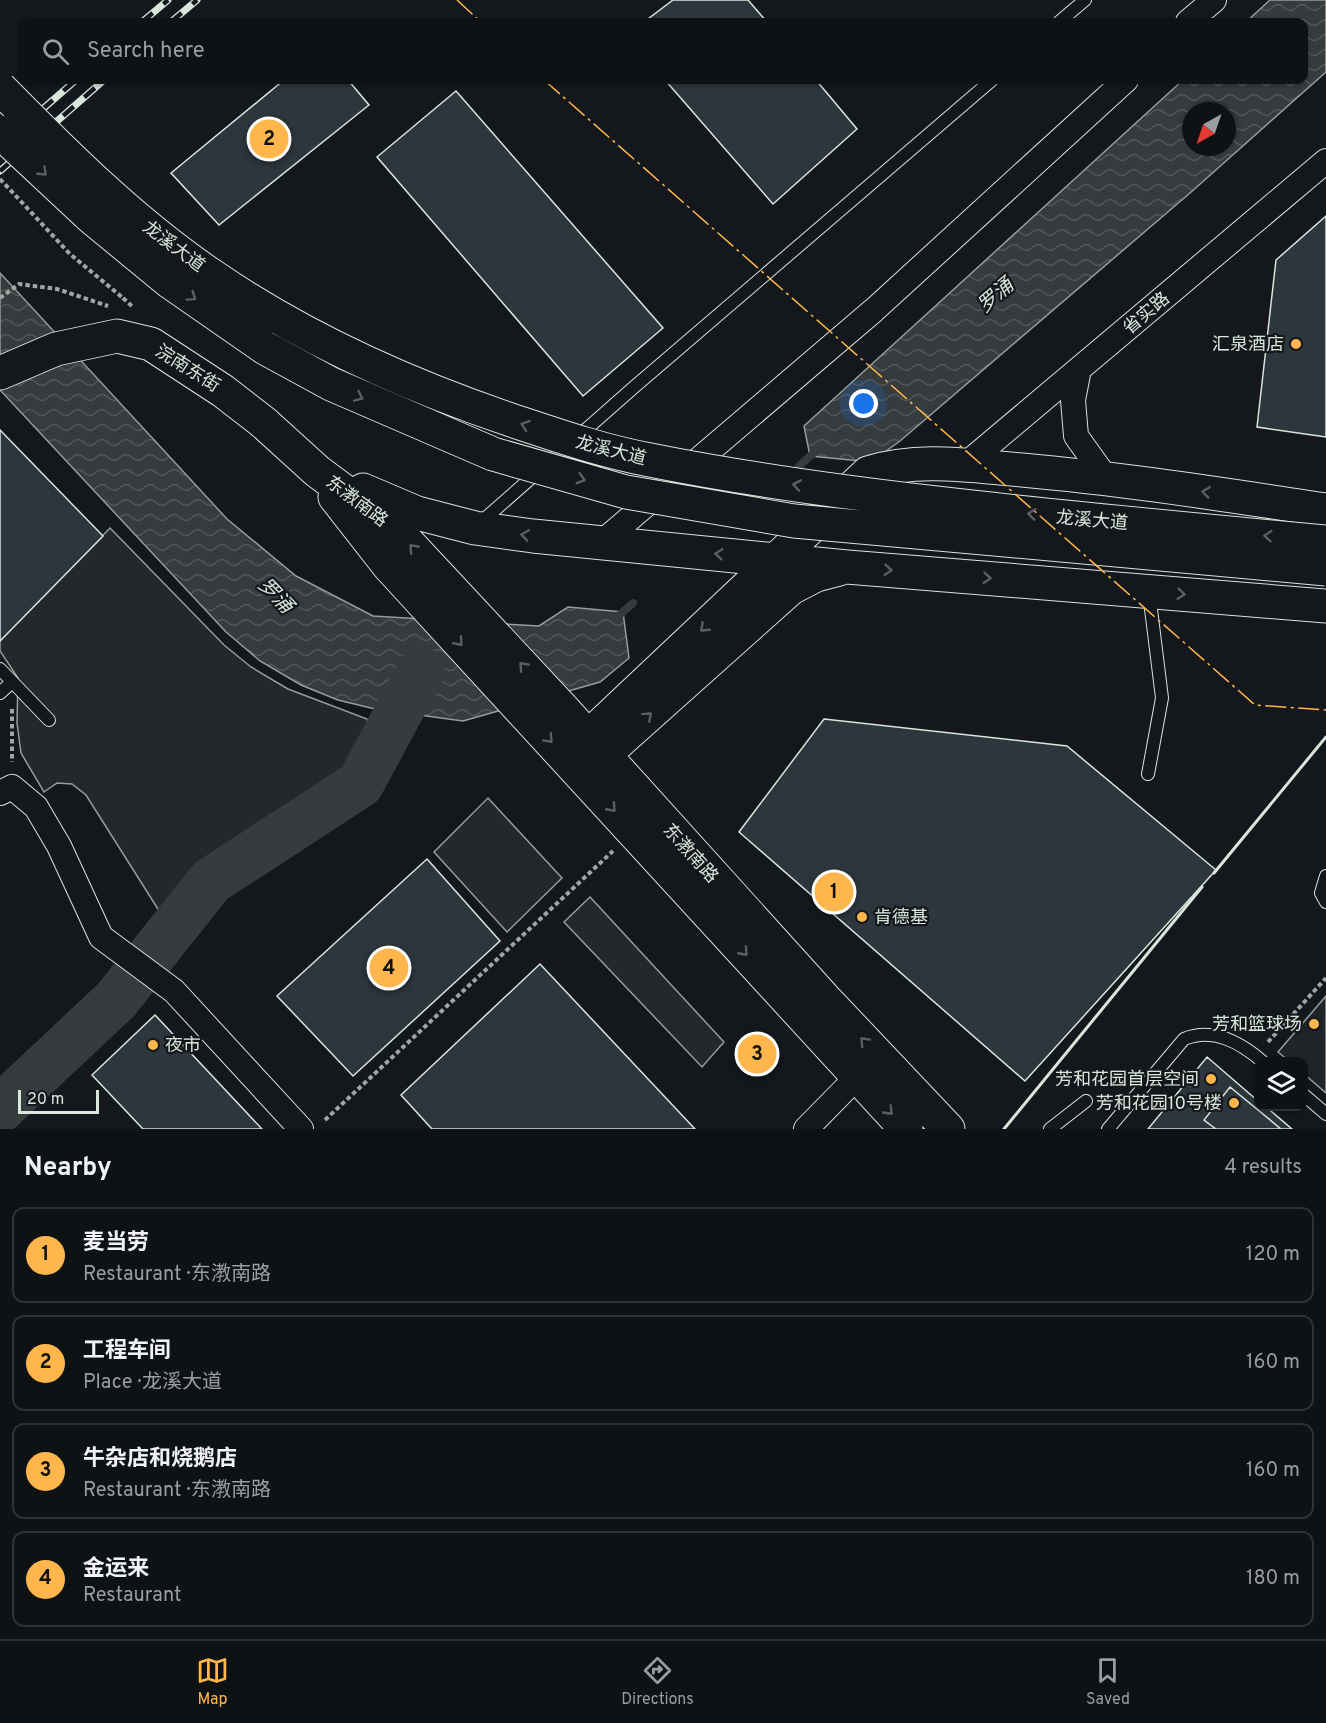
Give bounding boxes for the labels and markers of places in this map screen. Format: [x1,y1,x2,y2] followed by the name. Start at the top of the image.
[250,116,288,162] pin: 2
[1212,334,1284,357] place label: 汇泉酒店
[1289,337,1303,351] marker: 汇泉酒店
[814,870,854,914] pin: 1
[874,907,928,930] place label: 肯德基
[855,910,869,924] marker: 肯德基
[370,946,408,990] pin: 4
[1212,1014,1302,1037] place label: 芳和篮球场
[1307,1017,1321,1031] marker: 芳和篮球场
[738,1032,777,1076] pin: 3
[165,1035,201,1058] place label: 夜市
[146,1038,160,1052] marker: 夜市
[1055,1069,1199,1092] place label: 芳和花园首层空间
[1204,1072,1218,1086] marker: 芳和花园首层空间
[1096,1093,1222,1116] place label: 芳和花园10号楼
[1227,1096,1241,1110] marker: 芳和花园10号楼

